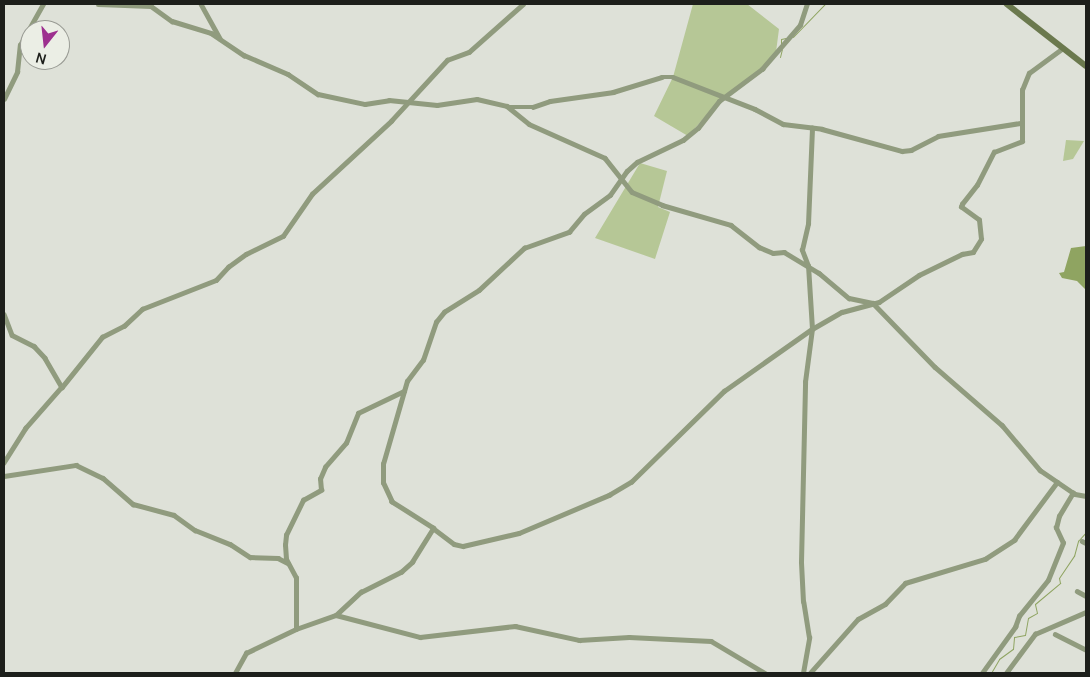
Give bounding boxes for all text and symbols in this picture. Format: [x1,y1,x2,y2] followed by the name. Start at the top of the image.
[20,20,70,70] north arrow
[34,48,48,69] text: N

